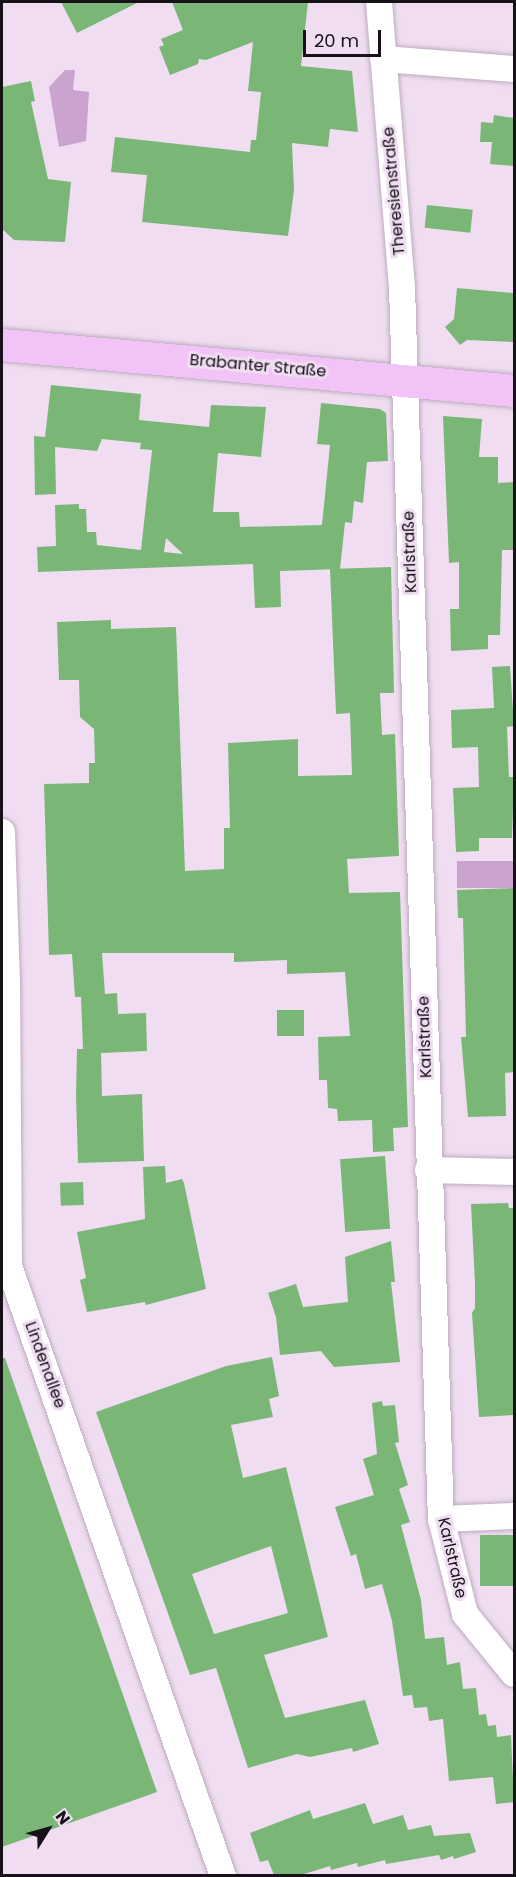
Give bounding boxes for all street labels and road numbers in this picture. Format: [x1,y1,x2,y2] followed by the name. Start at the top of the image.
[379,126,409,256] street label: Theresienstraße
[189,350,327,382] street label: Brabanter Straße
[399,511,421,593] street label: Karlstraße
[414,996,436,1078] street label: Karlstraße
[20,1319,70,1411] street label: Lindenallee
[433,1516,471,1600] street label: Karlstraße

